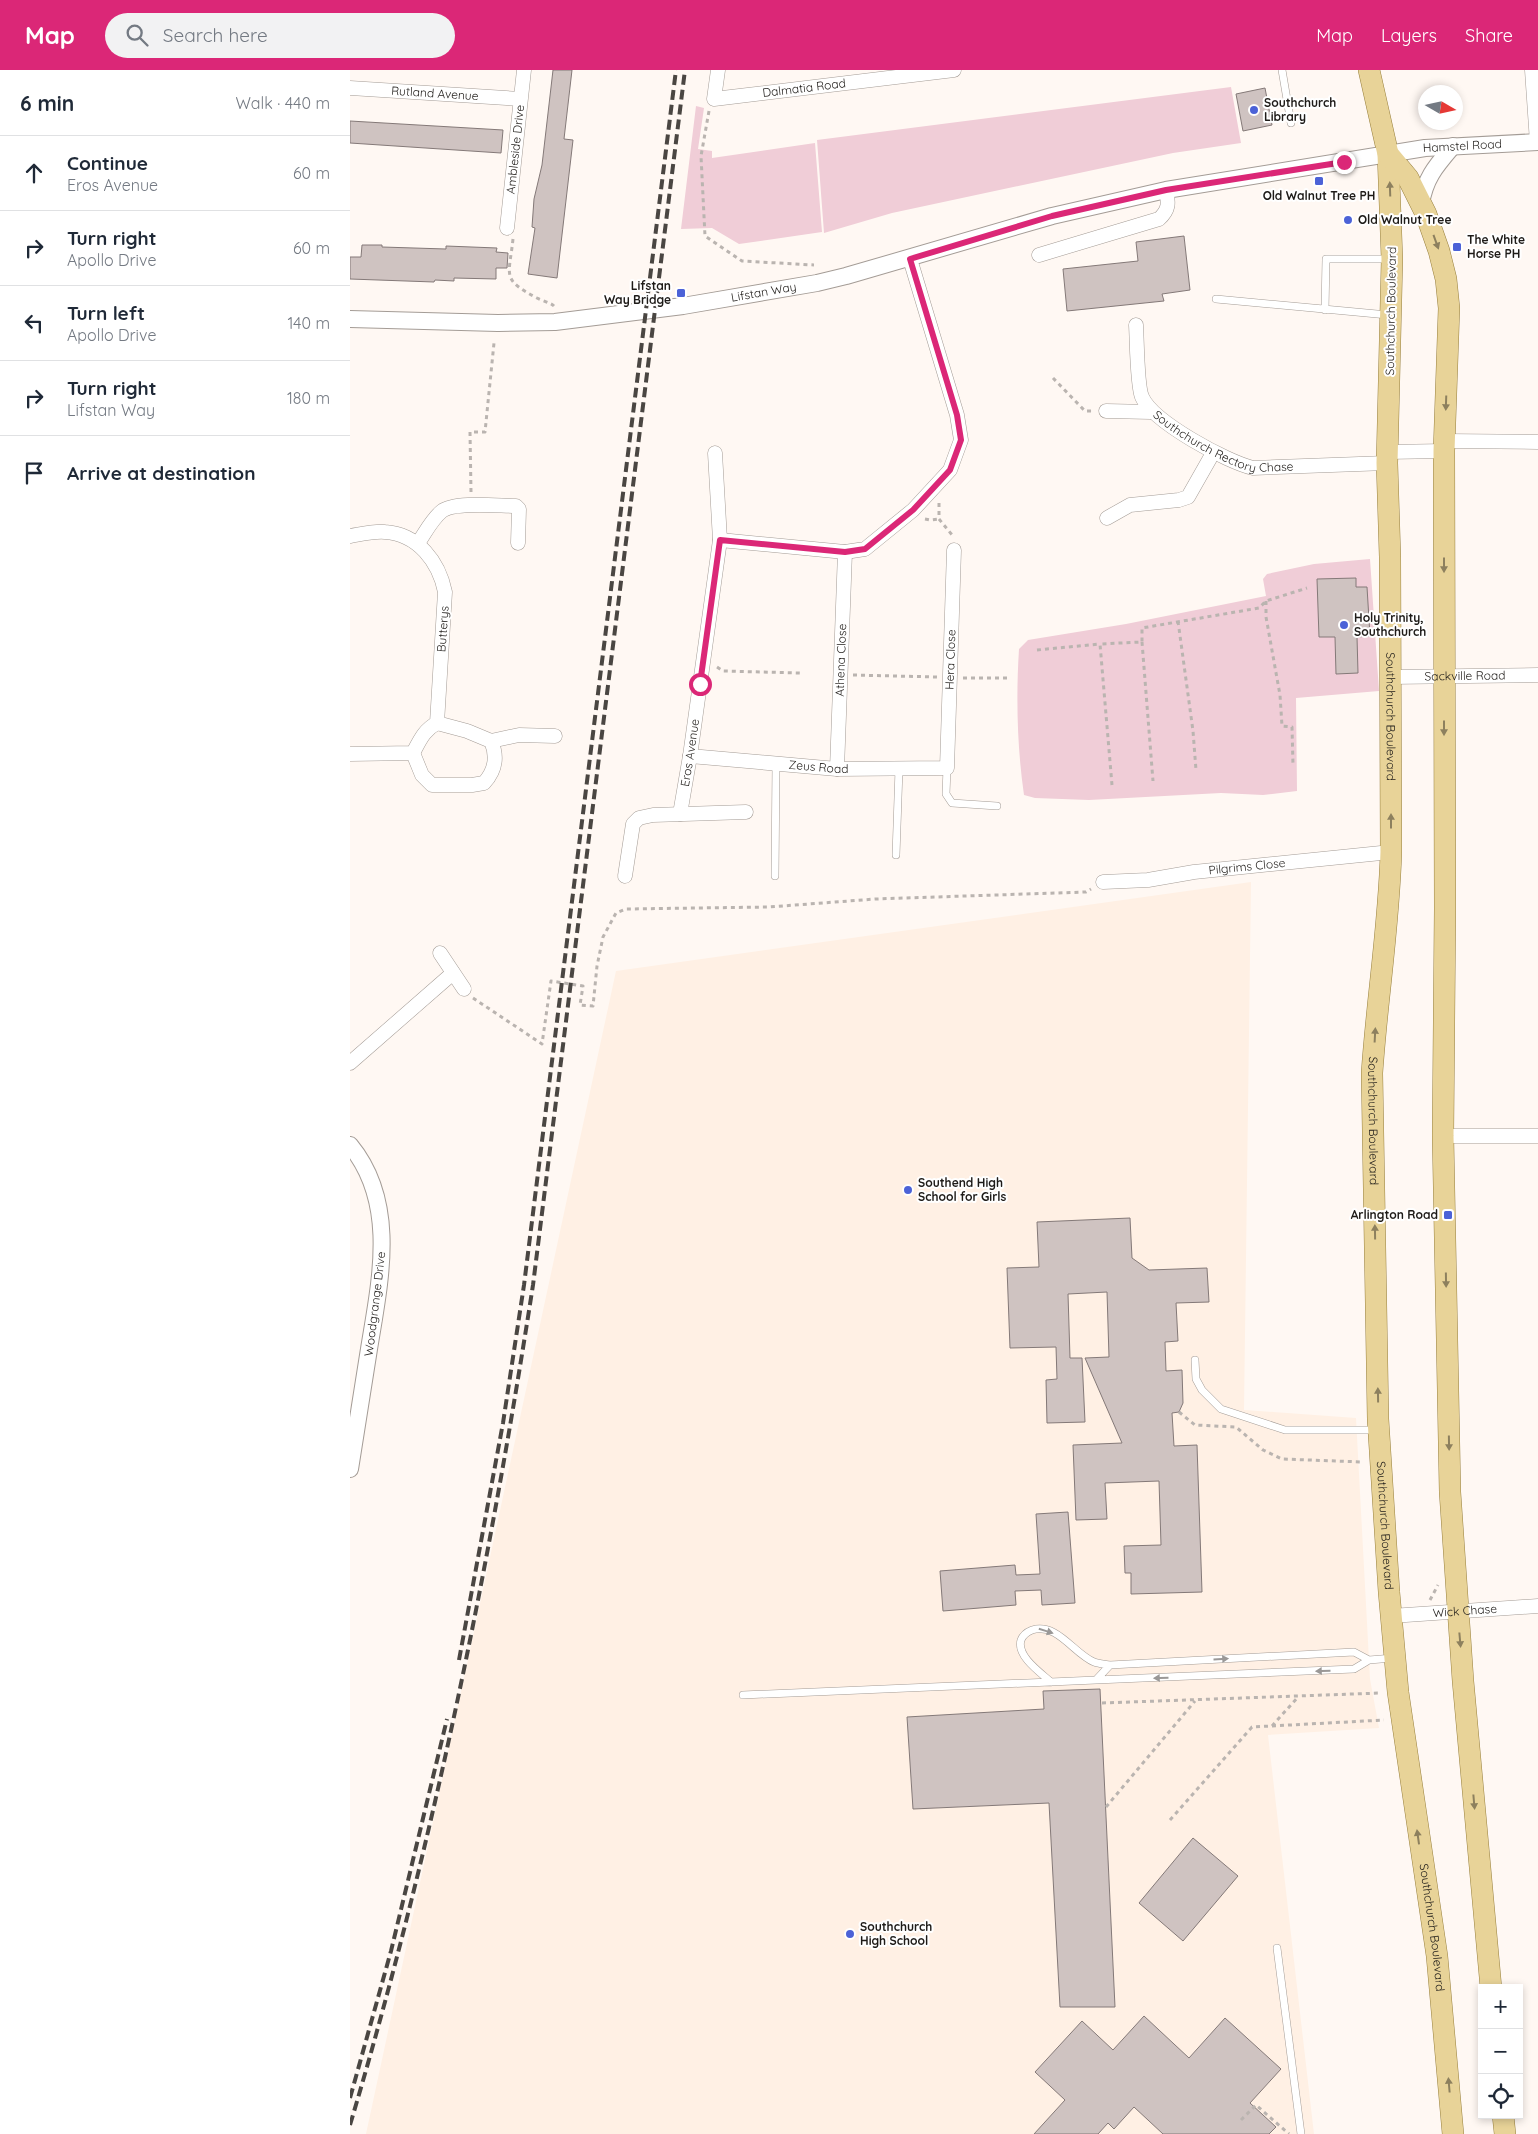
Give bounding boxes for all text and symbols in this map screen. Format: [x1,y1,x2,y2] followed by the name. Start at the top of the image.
[105,13,455,58] search box
[25,20,75,50] text: Map
[123,21,151,49] icon: search
[163,23,268,47] text: Search here
[1316,24,1353,47] text: Map
[1381,24,1437,47] text: Layers
[1465,24,1513,47] text: Share
[761,75,847,100] street label: Dalmatia Road
[391,83,479,103] street label: Rutland Avenue
[1418,85,1463,130] north arrow
[20,90,74,116] text: 6 min
[236,93,330,113] text: Walk · 440 m
[1264,95,1336,124] place label: Southchurch Library
[503,104,527,195] street label: Ambleside Drive
[1248,104,1260,116] marker: Southchurch Library
[1422,136,1502,155] street label: Hamstel Road
[67,151,148,175] text: Continue
[1333,151,1356,174] route end
[20,159,48,187] icon: ahead
[293,163,330,183] text: 60 m
[67,175,158,195] text: Eros Avenue
[1313,175,1325,187] marker: Old Walnut Tree PH
[1385,181,1393,197] one-way arrow
[1263,188,1375,203] place label: Old Walnut Tree PH
[1358,212,1451,227] place label: Old Walnut Tree
[1342,214,1354,226] marker: Old Walnut Tree
[67,226,156,250] text: Turn right
[1467,232,1525,261] place label: The White Horse PH
[20,234,48,262] icon: right
[1432,235,1440,250] one-way arrow
[293,238,330,258] text: 60 m
[1451,241,1463,253] marker: The White Horse PH
[1382,247,1399,375] street label: Southchurch Boulevard
[67,250,156,270] text: Apollo Drive
[604,278,671,307] place label: Lifstan Way Bridge
[730,279,798,305] street label: Lifstan Way
[675,287,687,299] marker: Lifstan Way Bridge
[67,301,145,325] text: Turn left
[20,309,48,337] icon: left
[287,313,330,333] text: 140 m
[67,325,156,345] text: Apollo Drive
[67,376,156,400] text: Turn right
[20,384,48,412] icon: right
[287,388,330,408] text: 180 m
[1441,395,1449,411] one-way arrow
[67,400,155,420] text: Lifstan Way
[1150,407,1294,475] street label: Southchurch Rectory Chase
[20,459,48,487] icon: arrive
[67,461,256,485] text: Arrive at destination
[1440,558,1448,574] one-way arrow
[433,605,452,653] street label: Butterys
[1354,610,1426,639] place label: Holy Trinity, Southchurch
[1338,619,1350,631] marker: Holy Trinity, Southchurch
[832,623,849,697] street label: Athena Close
[942,629,958,690] street label: Hera Close
[1383,652,1399,781] street label: Southchurch Boulevard
[1424,667,1506,684] street label: Sackville Road
[689,673,712,696] route start
[677,718,702,788] street label: Eros Avenue
[1440,720,1448,736] one-way arrow
[788,757,848,776] street label: Zeus Road
[1387,812,1395,828] one-way arrow
[1208,855,1286,877] street label: Pilgrims Close
[1371,1026,1379,1042] one-way arrow
[1365,1056,1382,1185] street label: Southchurch Boulevard
[918,1175,1007,1204] place label: Southend High School for Girls
[902,1184,914,1196] marker: Southend High School for Girls
[1351,1207,1438,1222] place label: Arlington Road
[1442,1209,1454,1221] marker: Arlington Road
[1371,1224,1379,1240] one-way arrow
[361,1250,388,1357] street label: Woodgrange Drive
[1442,1272,1450,1288] one-way arrow
[1374,1386,1382,1402] one-way arrow
[1445,1435,1453,1451] one-way arrow
[1374,1461,1397,1590] street label: Southchurch Boulevard
[1432,1601,1498,1620] street label: Wick Chase
[1038,1627,1053,1635] one-way arrow
[1456,1632,1464,1648] one-way arrow
[1214,1654,1230,1662] one-way arrow
[1315,1667,1331,1675] one-way arrow
[1153,1674,1169,1682] one-way arrow
[1471,1794,1479,1810] one-way arrow
[1414,1829,1422,1845] one-way arrow
[1416,1863,1448,1992] street label: Southchurch Boulevard
[860,1919,932,1948] place label: Southchurch High School
[844,1928,856,1940] marker: Southchurch High School
[1478,1984,1523,2119] map controls
[1478,1984,1523,2029] button: +
[1478,2029,1523,2074] button: −
[1478,2074,1523,2119] button: locate
[1445,2077,1453,2093] one-way arrow

